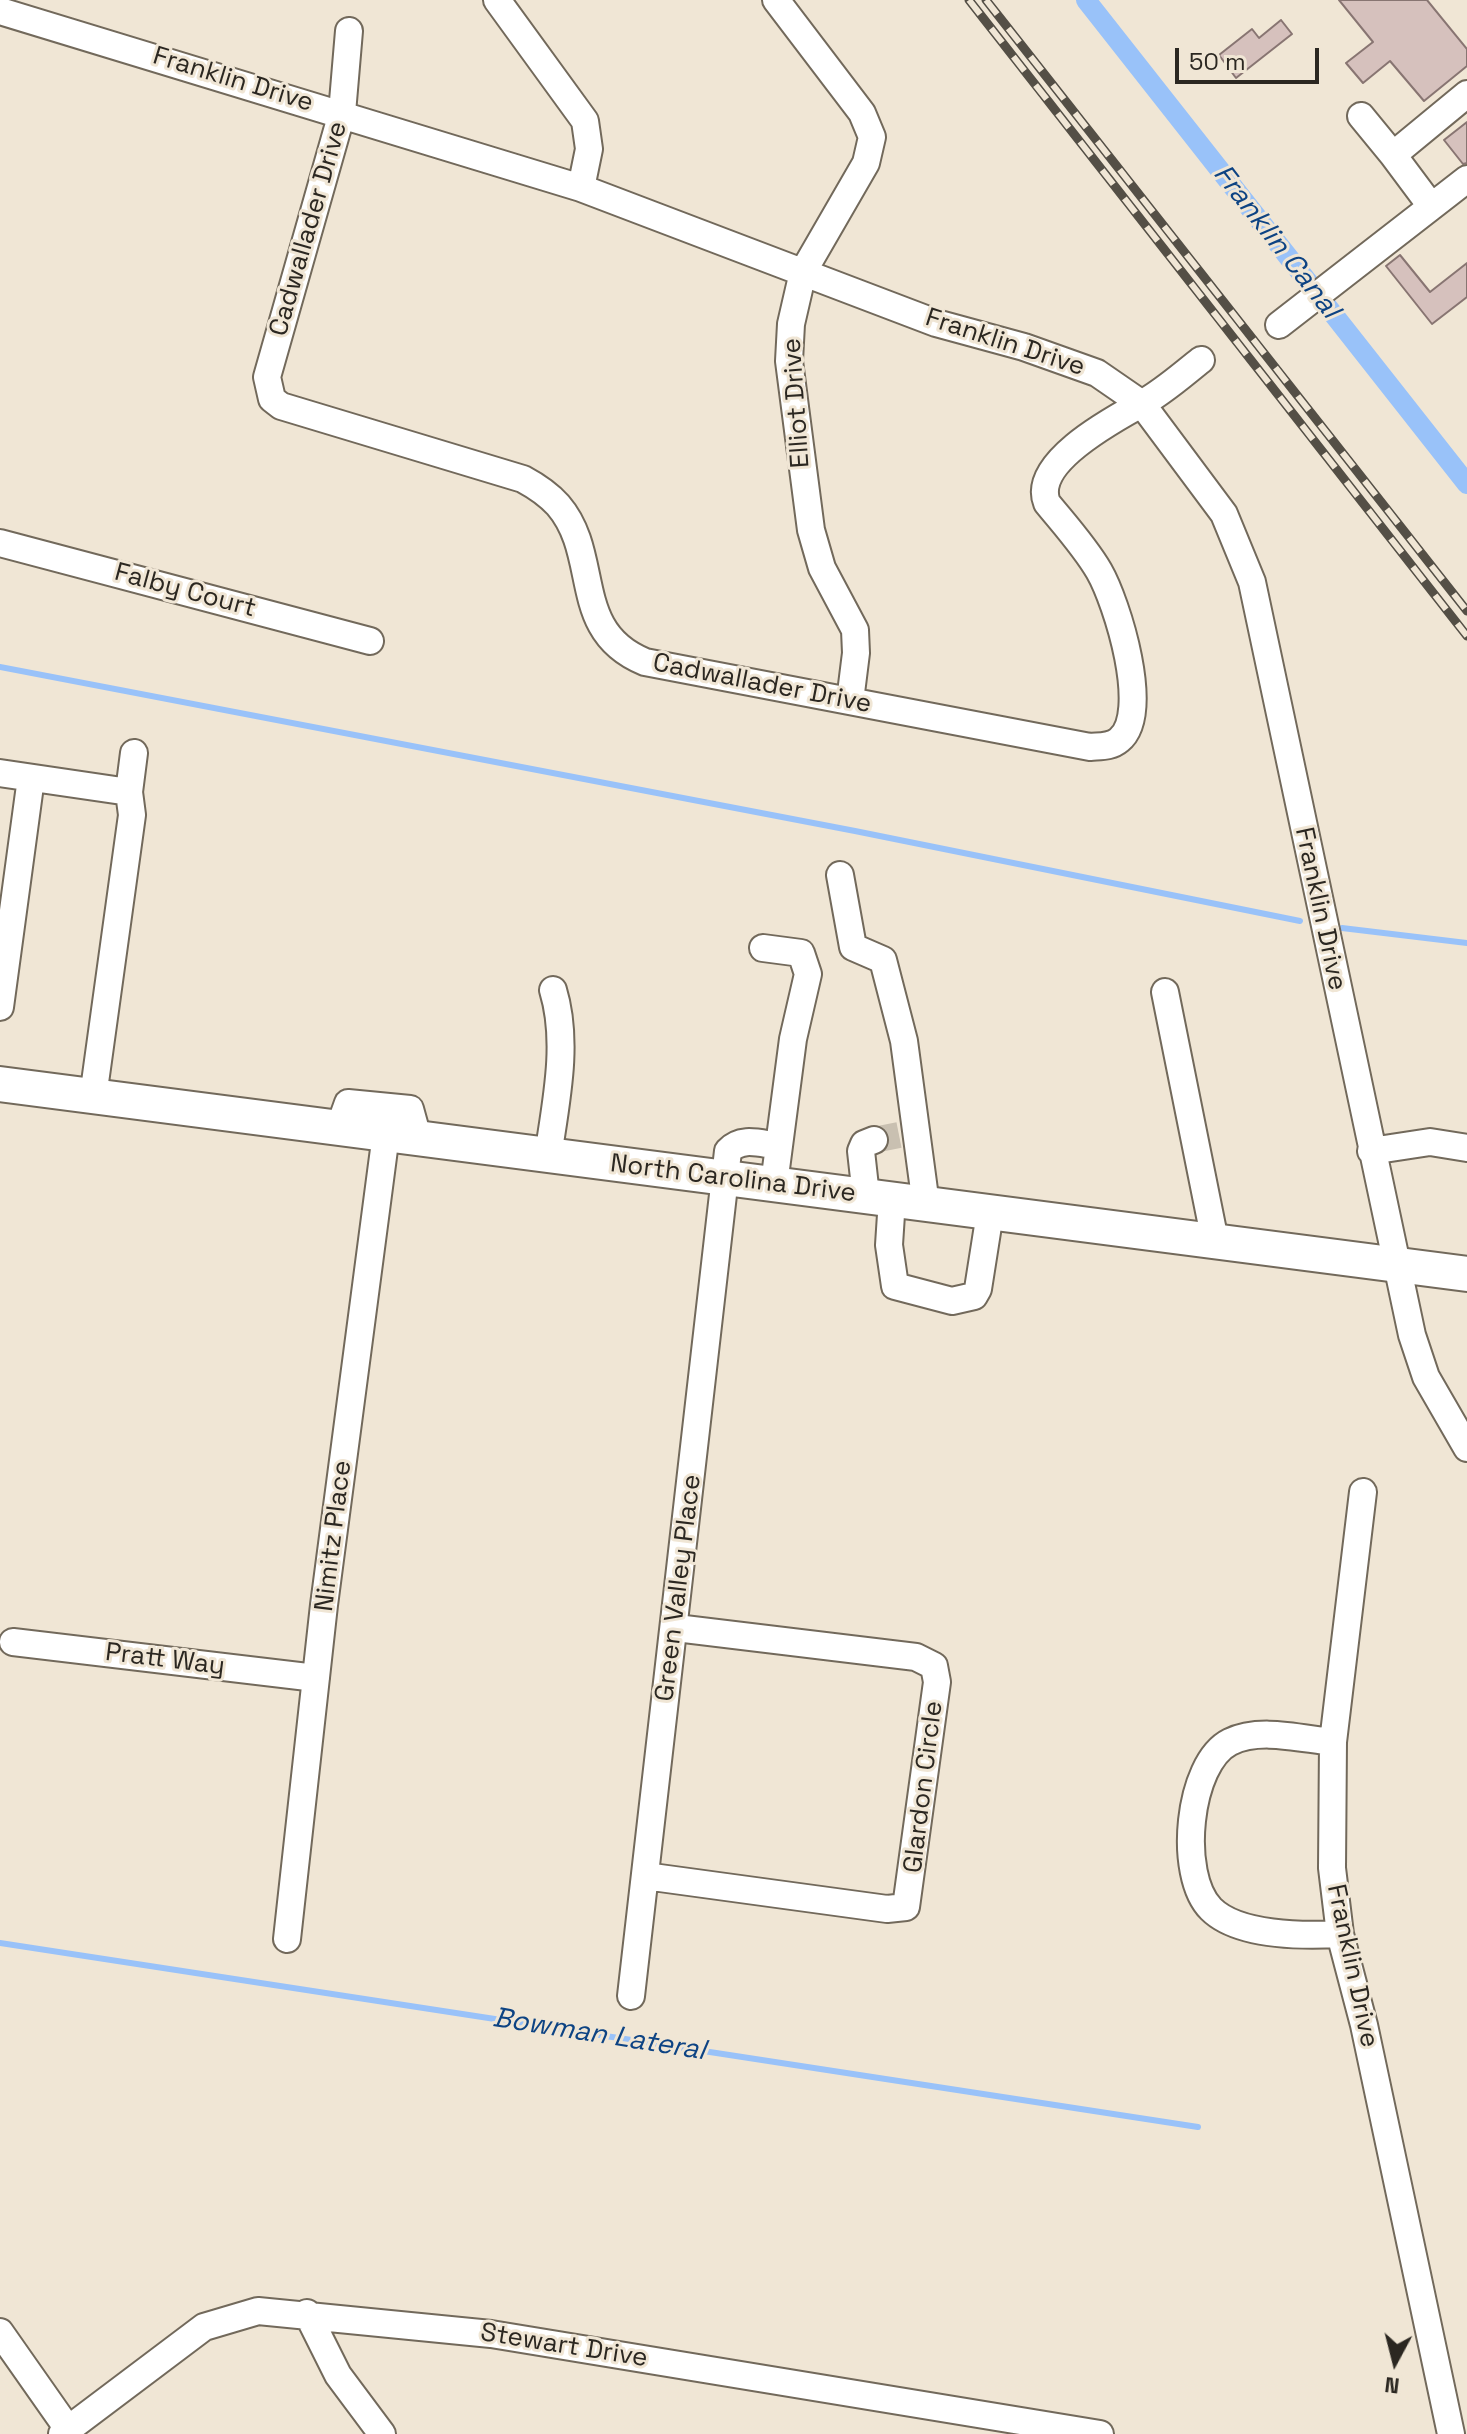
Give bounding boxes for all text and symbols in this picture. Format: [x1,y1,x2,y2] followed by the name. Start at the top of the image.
[1179,32,1323,82] scale bar
[149,41,317,119] street label: Franklin Drive
[1189,46,1246,77] text: 50 m
[263,118,355,340] street label: Cadwallader Drive
[1206,158,1346,326] water label: Franklin Canal
[921,303,1089,383] street label: Franklin Drive
[777,337,817,469] street label: Elliot Drive
[111,557,259,625] street label: Falby Court
[650,648,874,720] street label: Cadwallader Drive
[1287,825,1353,993] street label: Franklin Drive
[608,1148,858,1210] street label: North Carolina Drive
[309,1459,359,1613] street label: Nimitz Place
[650,1473,708,1703] street label: Green Valley Place
[104,1637,226,1683] street label: Pratt Way
[898,1699,950,1875] street label: Glardon Circle
[1319,1882,1385,2050] street label: Franklin Drive
[490,2002,708,2068] water label: Bowman Lateral
[478,2317,650,2375] street label: Stewart Drive
[1355,2322,1435,2402] north arrow
[1383,2371,1401,2401] text: N

